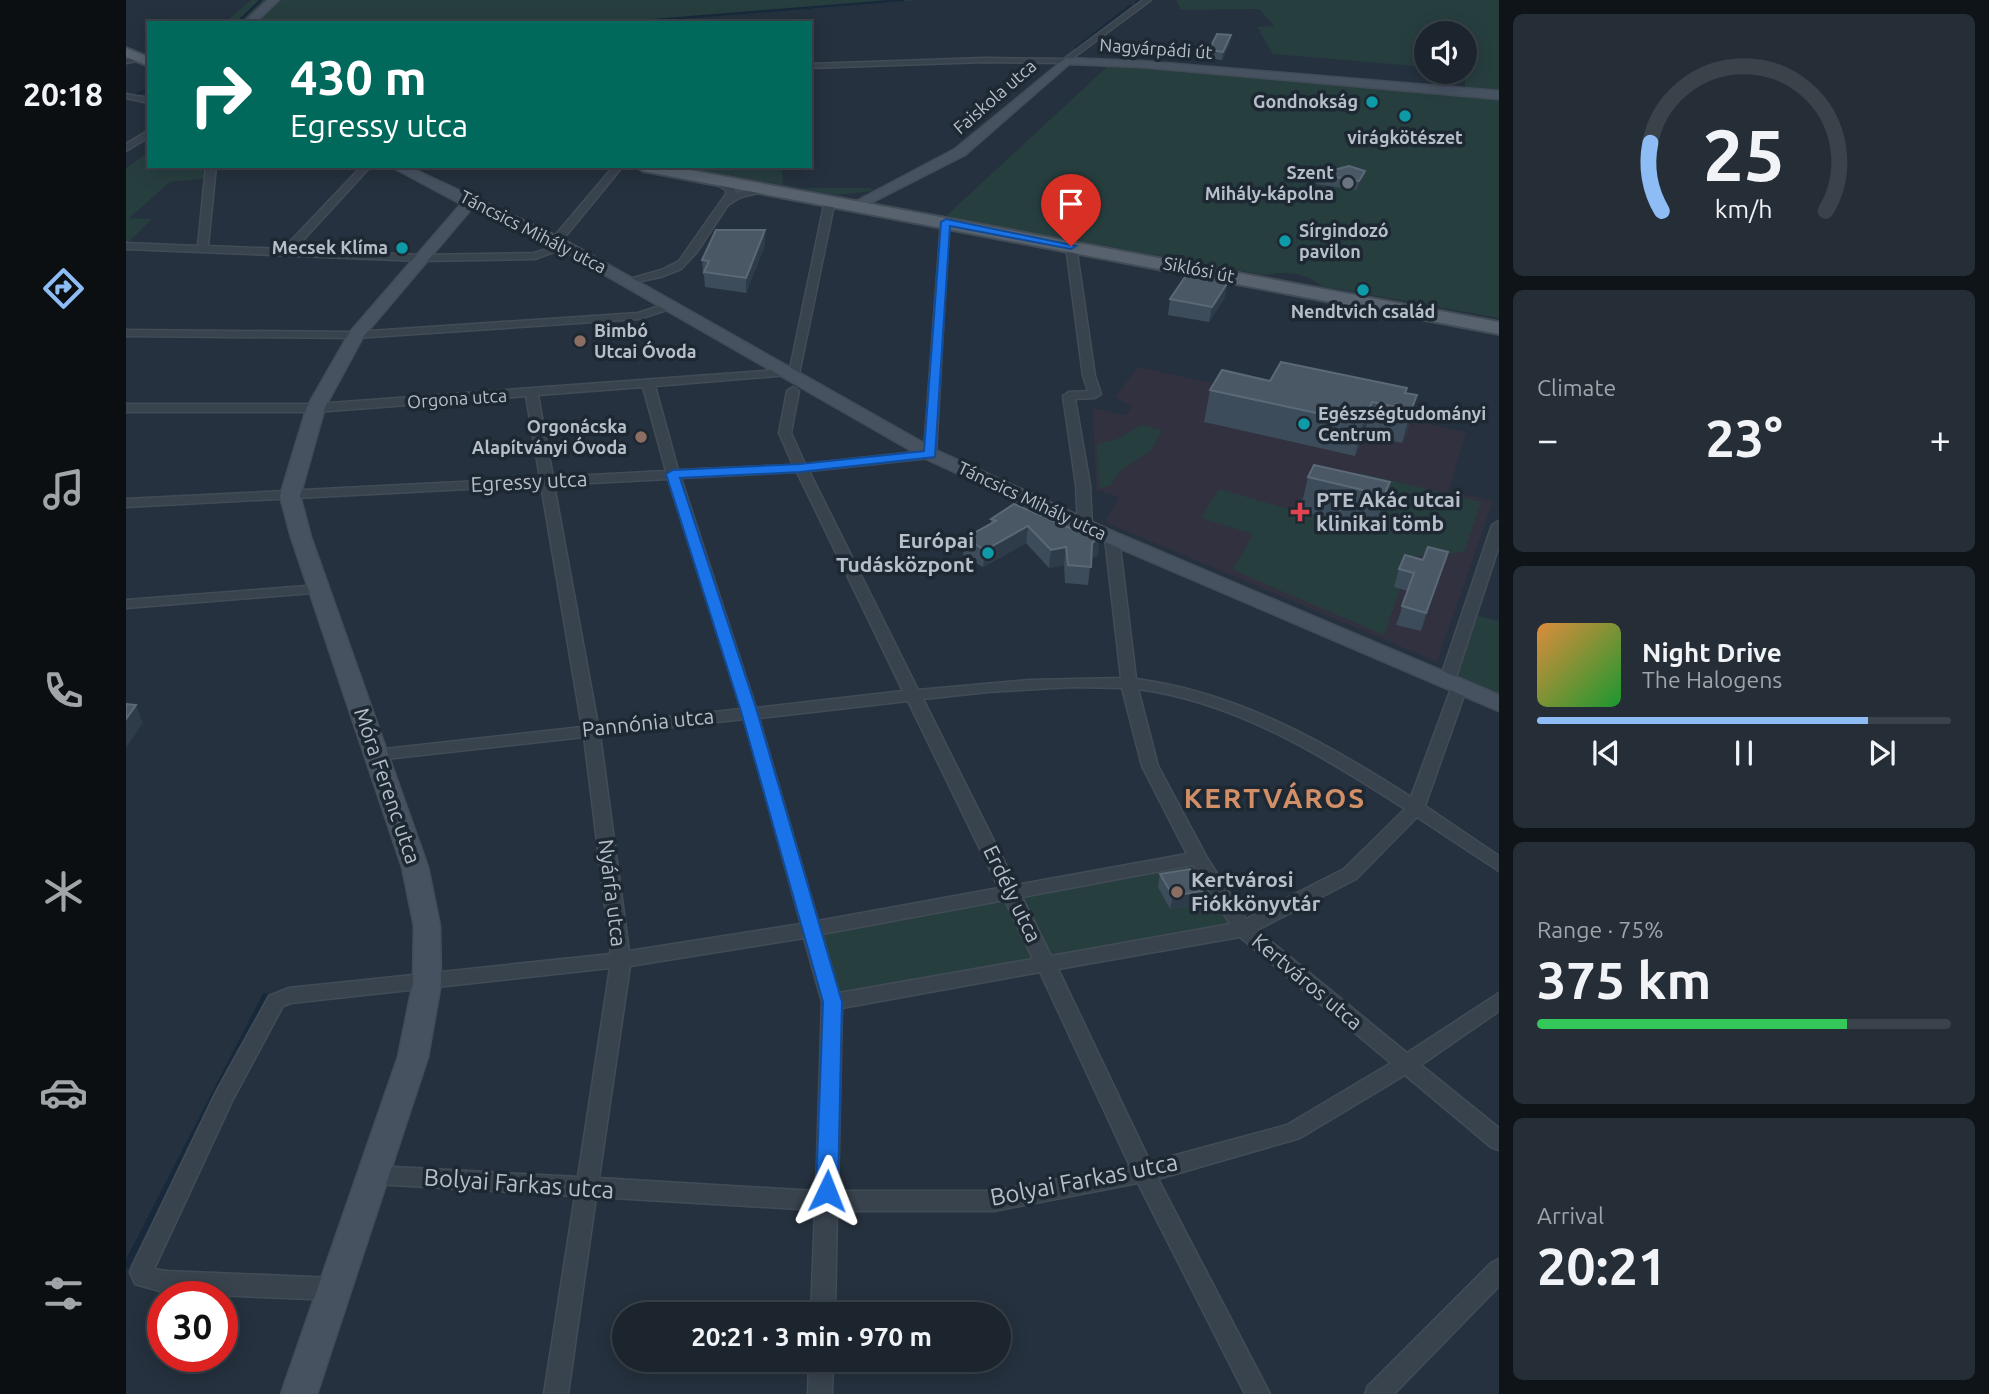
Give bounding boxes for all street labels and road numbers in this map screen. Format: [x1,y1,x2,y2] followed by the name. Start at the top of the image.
[1099,34,1213,62] street label: Nagyárpádi út
[949,55,1040,137] street label: Faiskola utca
[457,186,610,277] street label: Táncsics Mihály utca
[1162,252,1236,286] street label: Siklósi út
[406,385,508,411] street label: Orgona utca
[955,457,1110,543] street label: Táncsics Mihály utca
[470,466,588,496] street label: Egressy utca
[581,703,715,741] street label: Pannónia utca
[350,704,426,867] street label: Móra Ferenc utca
[594,838,631,948] street label: Nyárfa utca
[979,841,1047,946] street label: Erdély utca
[1248,928,1368,1034] street label: Kertváros utca
[988,1148,1180,1211] street label: Bolyai Farkas utca
[423,1163,615,1204] street label: Bolyai Farkas utca

